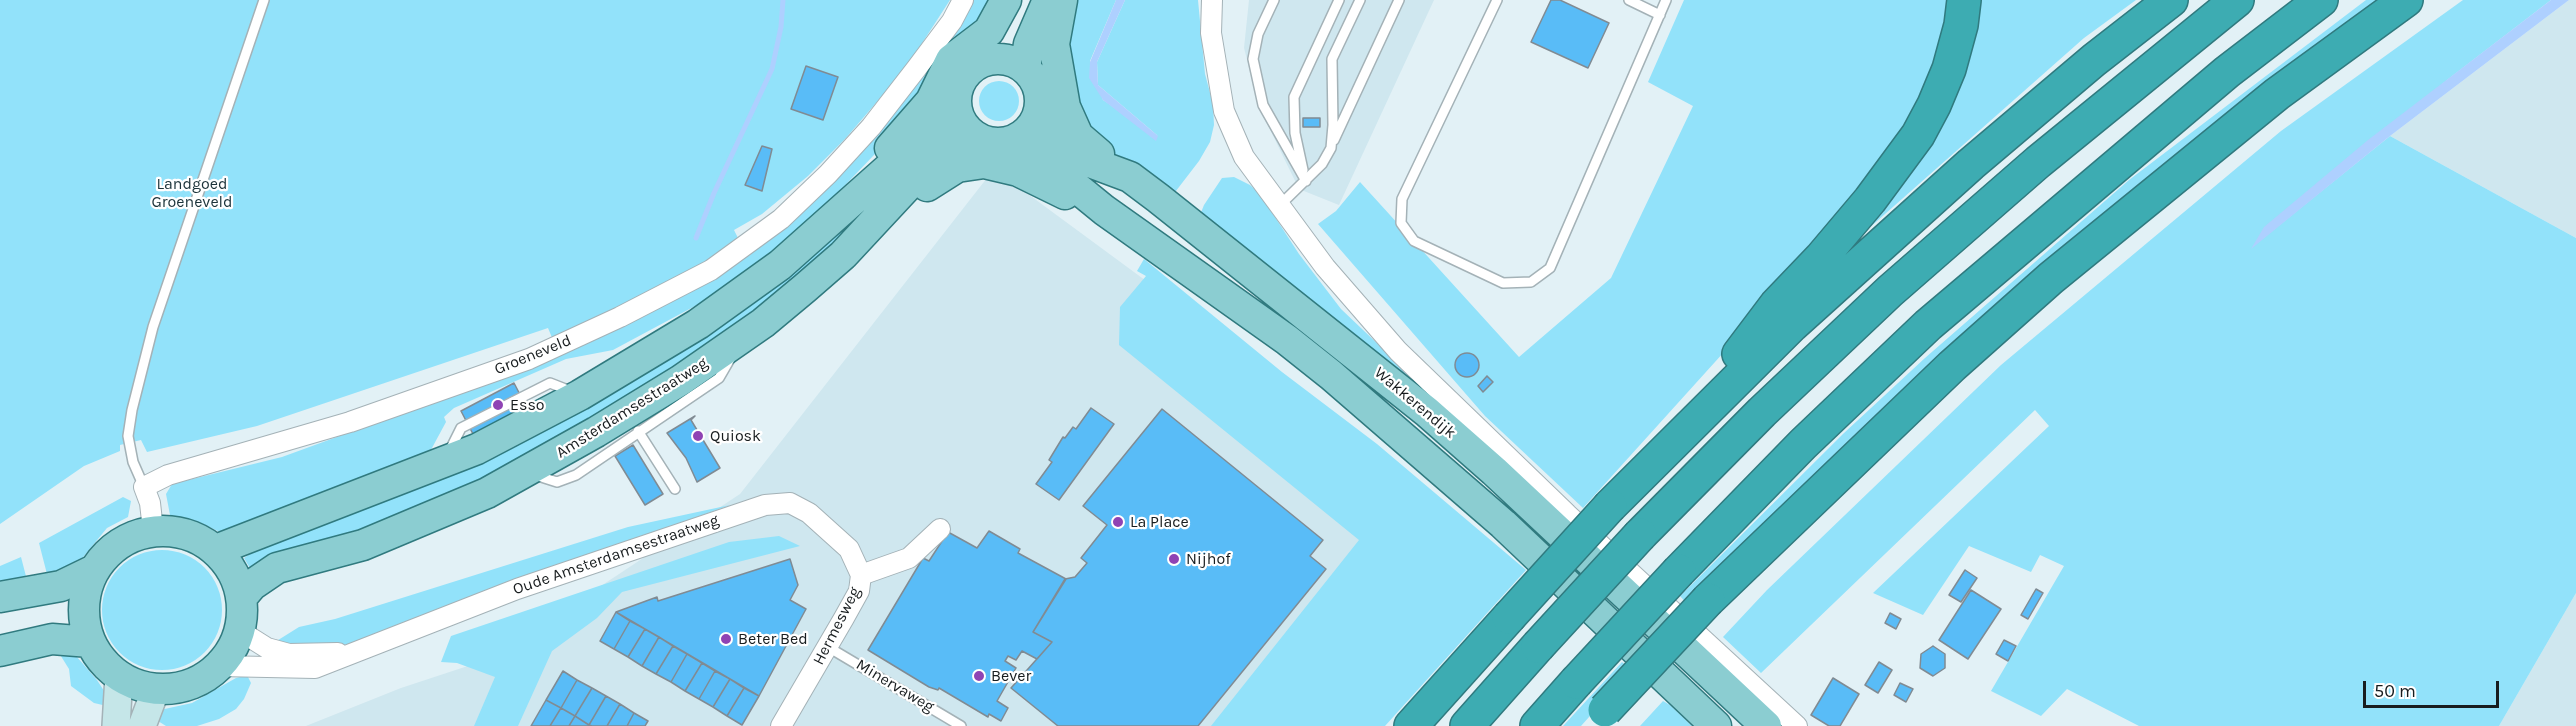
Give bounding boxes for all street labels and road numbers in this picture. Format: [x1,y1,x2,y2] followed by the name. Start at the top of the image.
[492,331,574,379] street label: Groeneveld
[553,353,711,463] street label: Amsterdamsestraatweg
[1370,363,1460,443] street label: Wakkerendijk
[510,511,722,599] street label: Oude Amsterdamsestraatweg
[809,584,865,668] street label: Hermesweg
[852,655,938,717] street label: Minervaweg

